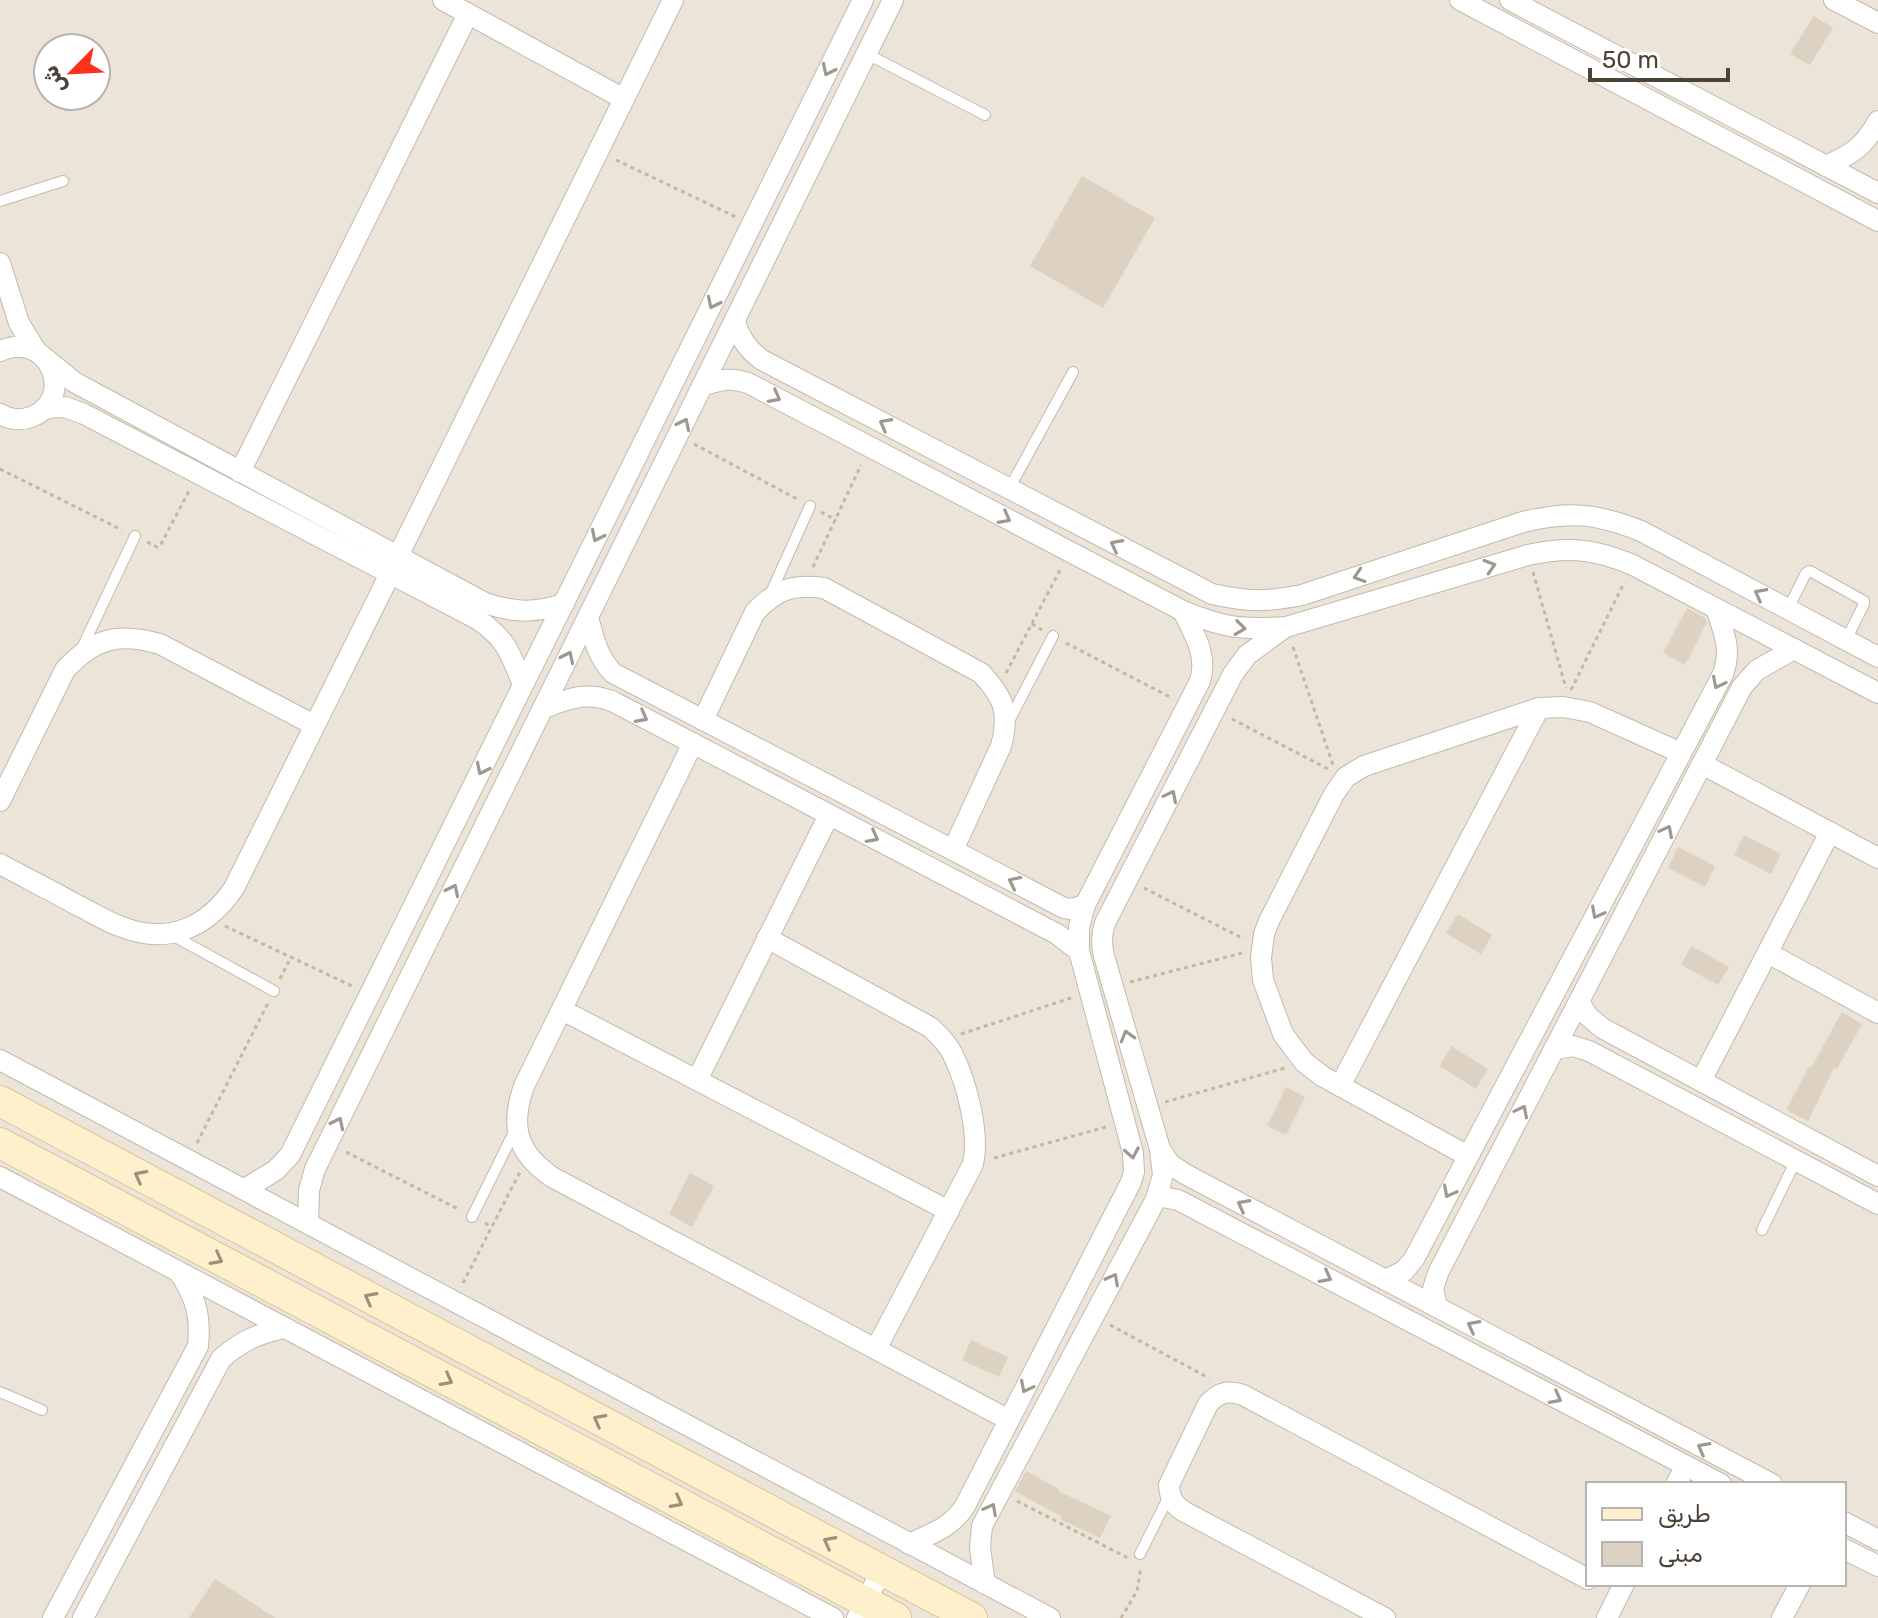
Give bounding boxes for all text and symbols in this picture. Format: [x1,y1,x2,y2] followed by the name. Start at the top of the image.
[32,32,112,112] north arrow
[1590,32,1728,82] scale bar
[1602,46,1659,74] text: 50 m
[822,61,838,76] one-way arrow
[36,62,72,98] text: ش
[707,294,723,309] one-way arrow
[767,388,781,403] one-way arrow
[674,418,689,433] one-way arrow
[879,419,894,434] one-way arrow
[997,509,1011,524] one-way arrow
[592,527,607,542] one-way arrow
[1109,539,1124,554] one-way arrow
[1483,559,1497,575] one-way arrow
[1353,567,1367,583] one-way arrow
[1753,589,1768,604] one-way arrow
[1233,619,1246,636] one-way arrow
[559,651,574,666] one-way arrow
[1712,674,1728,689] one-way arrow
[634,707,649,722] one-way arrow
[476,760,491,775] one-way arrow
[1161,789,1176,804] one-way arrow
[1658,824,1673,839] one-way arrow
[864,828,879,843] one-way arrow
[1007,876,1022,891] one-way arrow
[443,884,459,899] one-way arrow
[1591,904,1606,919] one-way arrow
[1120,1029,1136,1043] one-way arrow
[1512,1105,1527,1120] one-way arrow
[328,1117,344,1132] one-way arrow
[1123,1146,1140,1159] one-way arrow
[134,1170,148,1185] one-way arrow
[1444,1184,1459,1199] one-way arrow
[1237,1200,1251,1215] one-way arrow
[209,1249,224,1264] one-way arrow
[1318,1268,1333,1283] one-way arrow
[1104,1273,1119,1288] one-way arrow
[363,1292,378,1307] one-way arrow
[1467,1321,1481,1336] one-way arrow
[439,1371,454,1386] one-way arrow
[1021,1378,1036,1393] one-way arrow
[1548,1388,1563,1403] one-way arrow
[593,1414,607,1429] one-way arrow
[1697,1442,1711,1457] one-way arrow
[1586,1482,1846,1586] legend
[669,1492,683,1507] one-way arrow
[1658,1500,1711,1528] text: طريق
[982,1502,997,1517] one-way arrow
[823,1536,837,1552] one-way arrow
[1658,1540,1703,1568] text: مبنى

